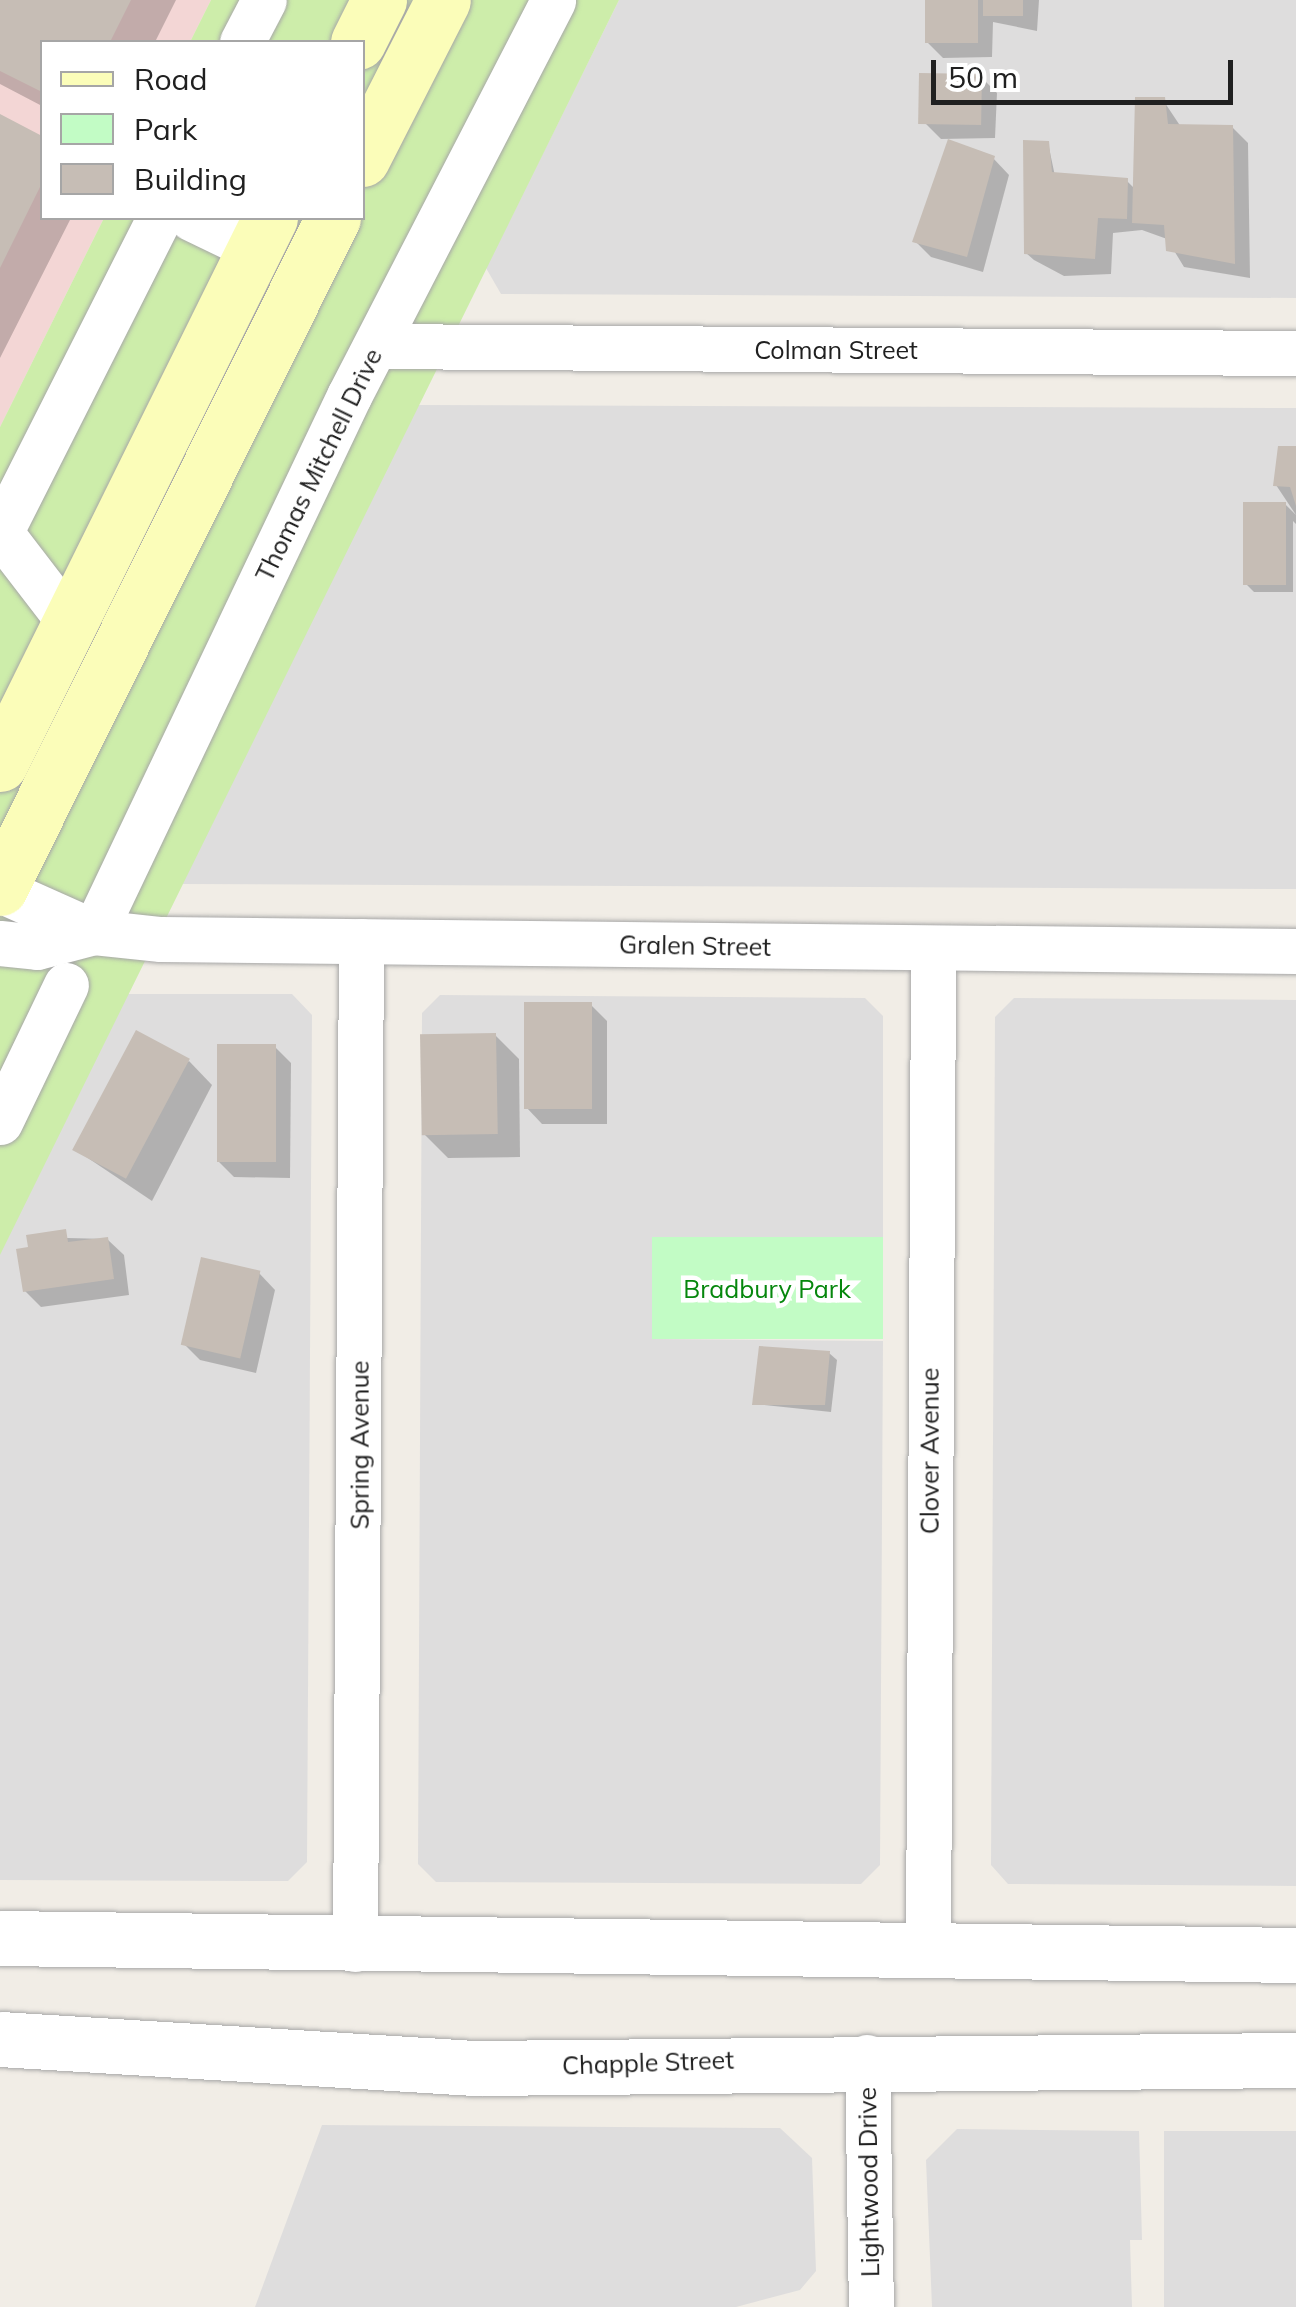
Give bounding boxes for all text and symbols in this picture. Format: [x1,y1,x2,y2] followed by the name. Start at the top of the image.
[40,40,365,220] legend
[936,40,1238,102] scale bar
[948,58,1018,96] text: 50 m
[134,60,208,98] text: Road
[134,110,197,148] text: Park
[134,160,247,198] text: Building
[754,335,918,365] street label: Colman Street
[250,344,388,586] street label: Thomas Mitchell Drive
[619,930,771,962] street label: Gralen Street
[683,1274,851,1304] park label: Bradbury Park
[345,1361,375,1529] street label: Spring Avenue
[915,1368,945,1534] street label: Clover Avenue
[562,2045,734,2081] street label: Chapple Street
[852,2087,886,2277] street label: Lightwood Drive

